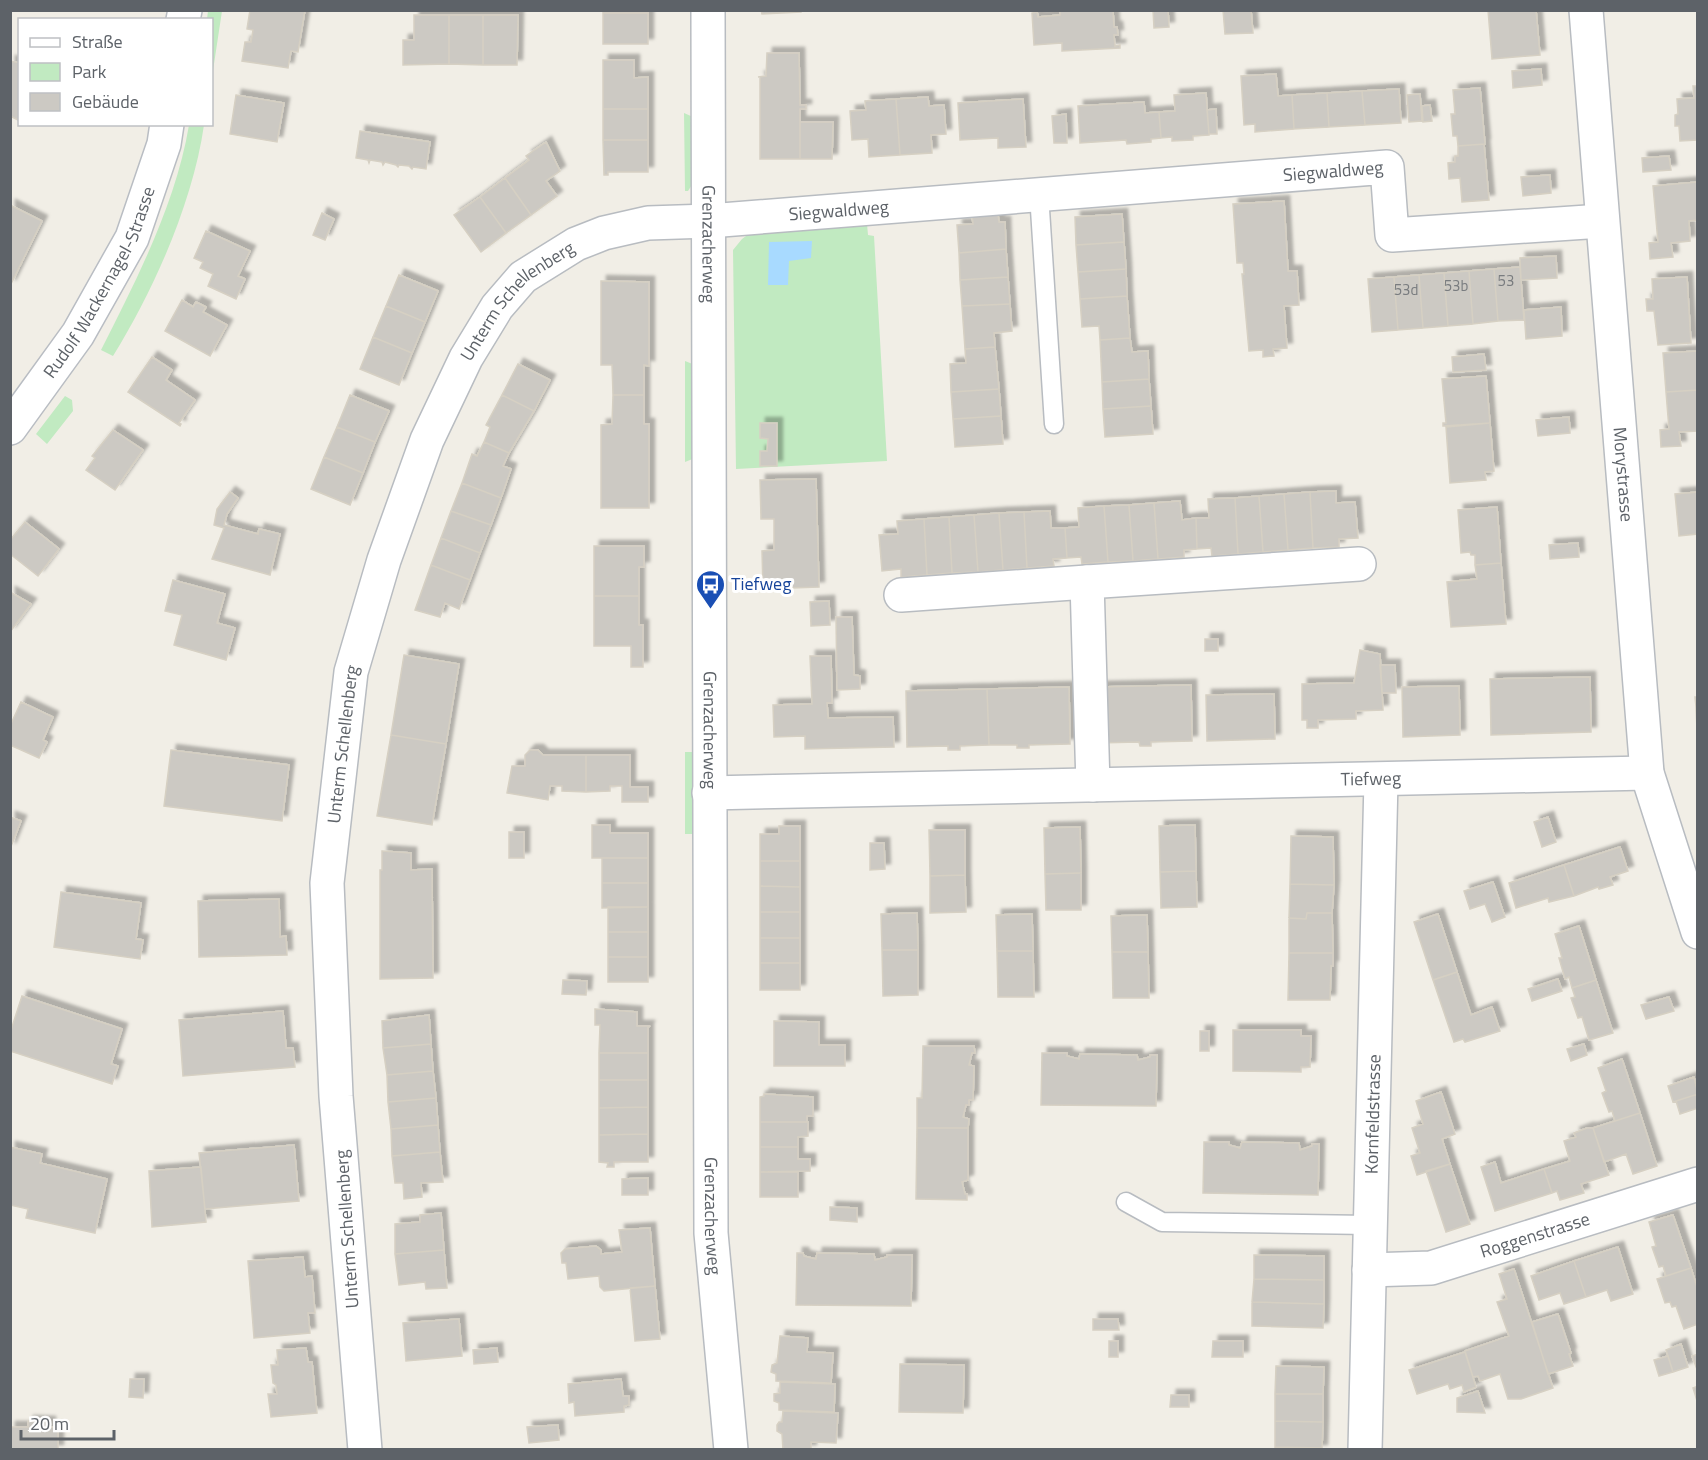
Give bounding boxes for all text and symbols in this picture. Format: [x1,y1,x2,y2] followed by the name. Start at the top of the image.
[18,18,213,126] legend
[72,28,123,55] text: Straße
[72,58,107,85] text: Park
[72,88,139,115] text: Gebäude
[1282,153,1384,188] street label: Siegwaldweg
[36,183,162,384] street label: Rudolf Wackernagel-Strasse
[695,185,723,303] street label: Grenzacherweg
[788,193,890,228] street label: Siegwaldweg
[453,234,580,366] street label: Unterm Schellenberg
[1498,269,1514,292] house number: 53
[1444,274,1468,297] house number: 53b
[1394,278,1418,301] house number: 53d
[1606,426,1641,523] street label: Morystrasse
[694,568,726,610] bus stop icon: Tiefweg
[731,570,791,597] place label: Tiefweg
[320,661,365,825] street label: Unterm Schellenberg
[697,671,724,789] street label: Grenzacherweg
[1340,764,1401,793] street label: Tiefweg
[1358,1054,1387,1174] street label: Kornfeldstrasse
[327,1149,366,1309] street label: Unterm Schellenberg
[698,1157,729,1276] street label: Grenzacherweg
[1477,1205,1593,1265] street label: Roggenstrasse
[21,1403,114,1441] scale bar
[30,1410,69,1437] text: 20 m

